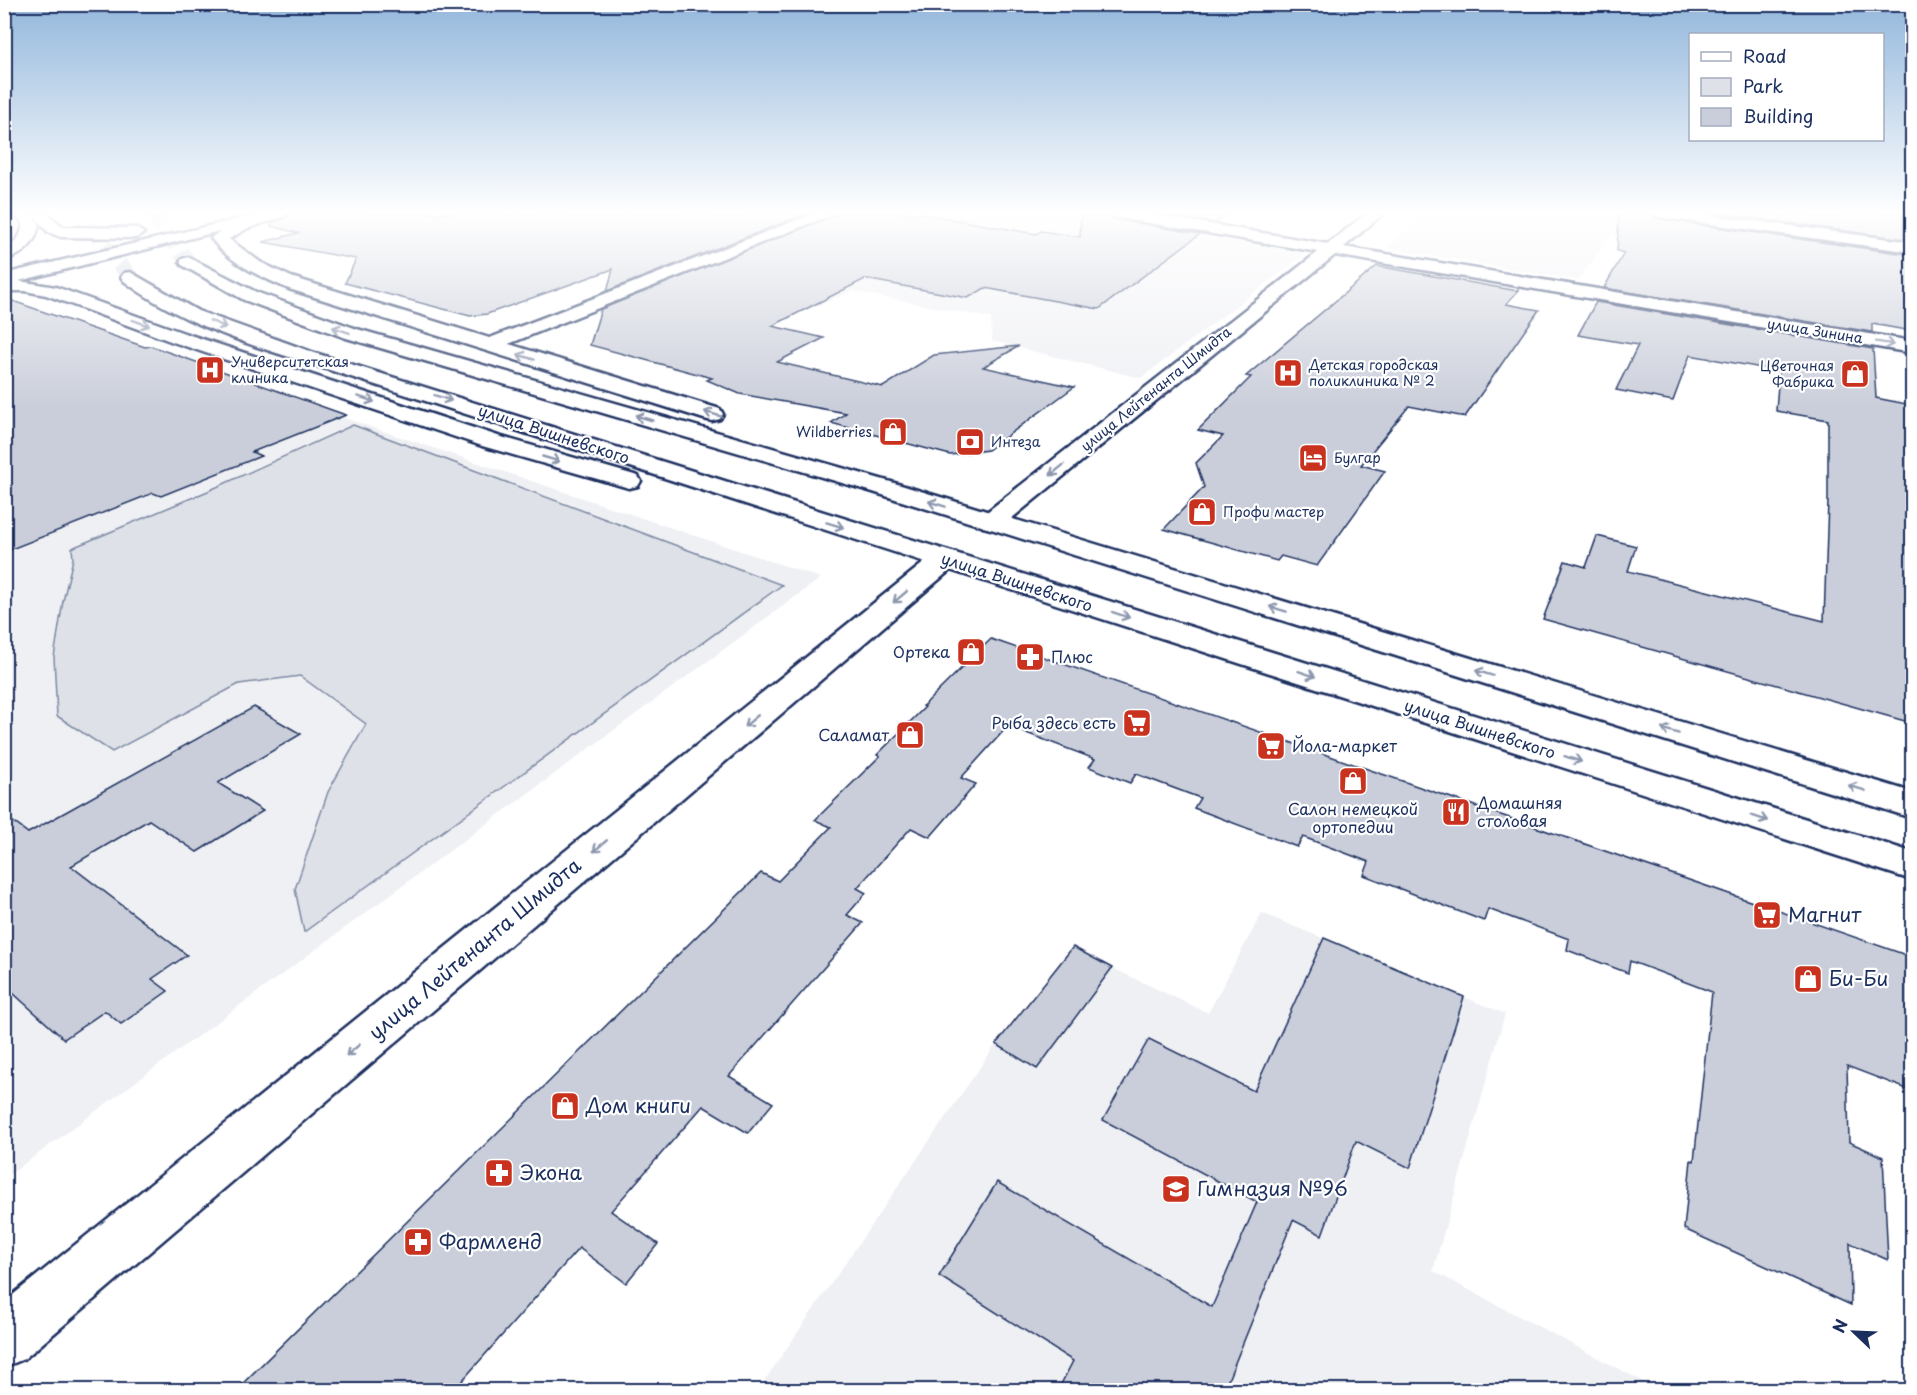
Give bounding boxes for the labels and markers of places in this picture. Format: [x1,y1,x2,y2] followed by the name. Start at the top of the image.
[231,351,349,388] place label: Университетская клиника
[194,354,226,386] hospital icon: Университетская клиника
[1308,354,1439,391] place label: Детская городская поликлиника № 2
[1760,355,1834,392] place label: Цветочная Фабрика
[1272,357,1304,389] hospital icon: Детская городская поликлиника № 2
[1839,358,1871,390] shop icon: Цветочная Фабрика
[877,416,909,448] shop icon: Wildberries
[796,421,872,442] place label: Wildberries
[954,426,986,458] bank icon: Интеза
[991,431,1041,452] place label: Интеза
[1297,442,1329,474] hotel icon: Булгар
[1334,447,1381,468] place label: Булгар
[1186,496,1218,528] shop icon: Профи мастер
[1223,501,1324,522] place label: Профи мастер
[955,636,987,668] shop icon: Ортека
[893,639,950,663] place label: Ортека
[1014,641,1046,673] pharmacy icon: Плюс
[1051,644,1093,668] place label: Плюс
[1121,707,1153,739] supermarket icon: Рыба здесь есть
[992,710,1116,734] place label: Рыба здесь есть
[894,719,926,751] shop icon: Саламат
[818,722,889,746] place label: Саламат
[1255,730,1287,762] supermarket icon: Йола-маркет
[1292,733,1397,757] place label: Йола-маркет
[1337,765,1369,797] shop icon: Салон немецкой ортопедии
[1476,790,1563,832] place label: Домашняя столовая
[1288,796,1418,838] place label: Салон немецкой ортопедии
[1440,796,1472,828] restaurant icon: Домашняя столовая
[1751,899,1783,931] supermarket icon: Магнит
[1788,899,1862,929] place label: Магнит
[1792,963,1824,995] shop icon: Би-Би
[1829,963,1888,993] place label: Би-Би
[549,1090,581,1122] shop icon: Дом книги
[585,1090,691,1120] place label: Дом книги
[483,1157,515,1189] pharmacy icon: Экона
[520,1157,583,1187] place label: Экона
[1160,1173,1192,1205] school or university icon: Гимназия №96
[1197,1173,1348,1203] place label: Гимназия №96
[402,1226,434,1258] pharmacy icon: Фармленд
[439,1226,542,1256] place label: Фармленд

